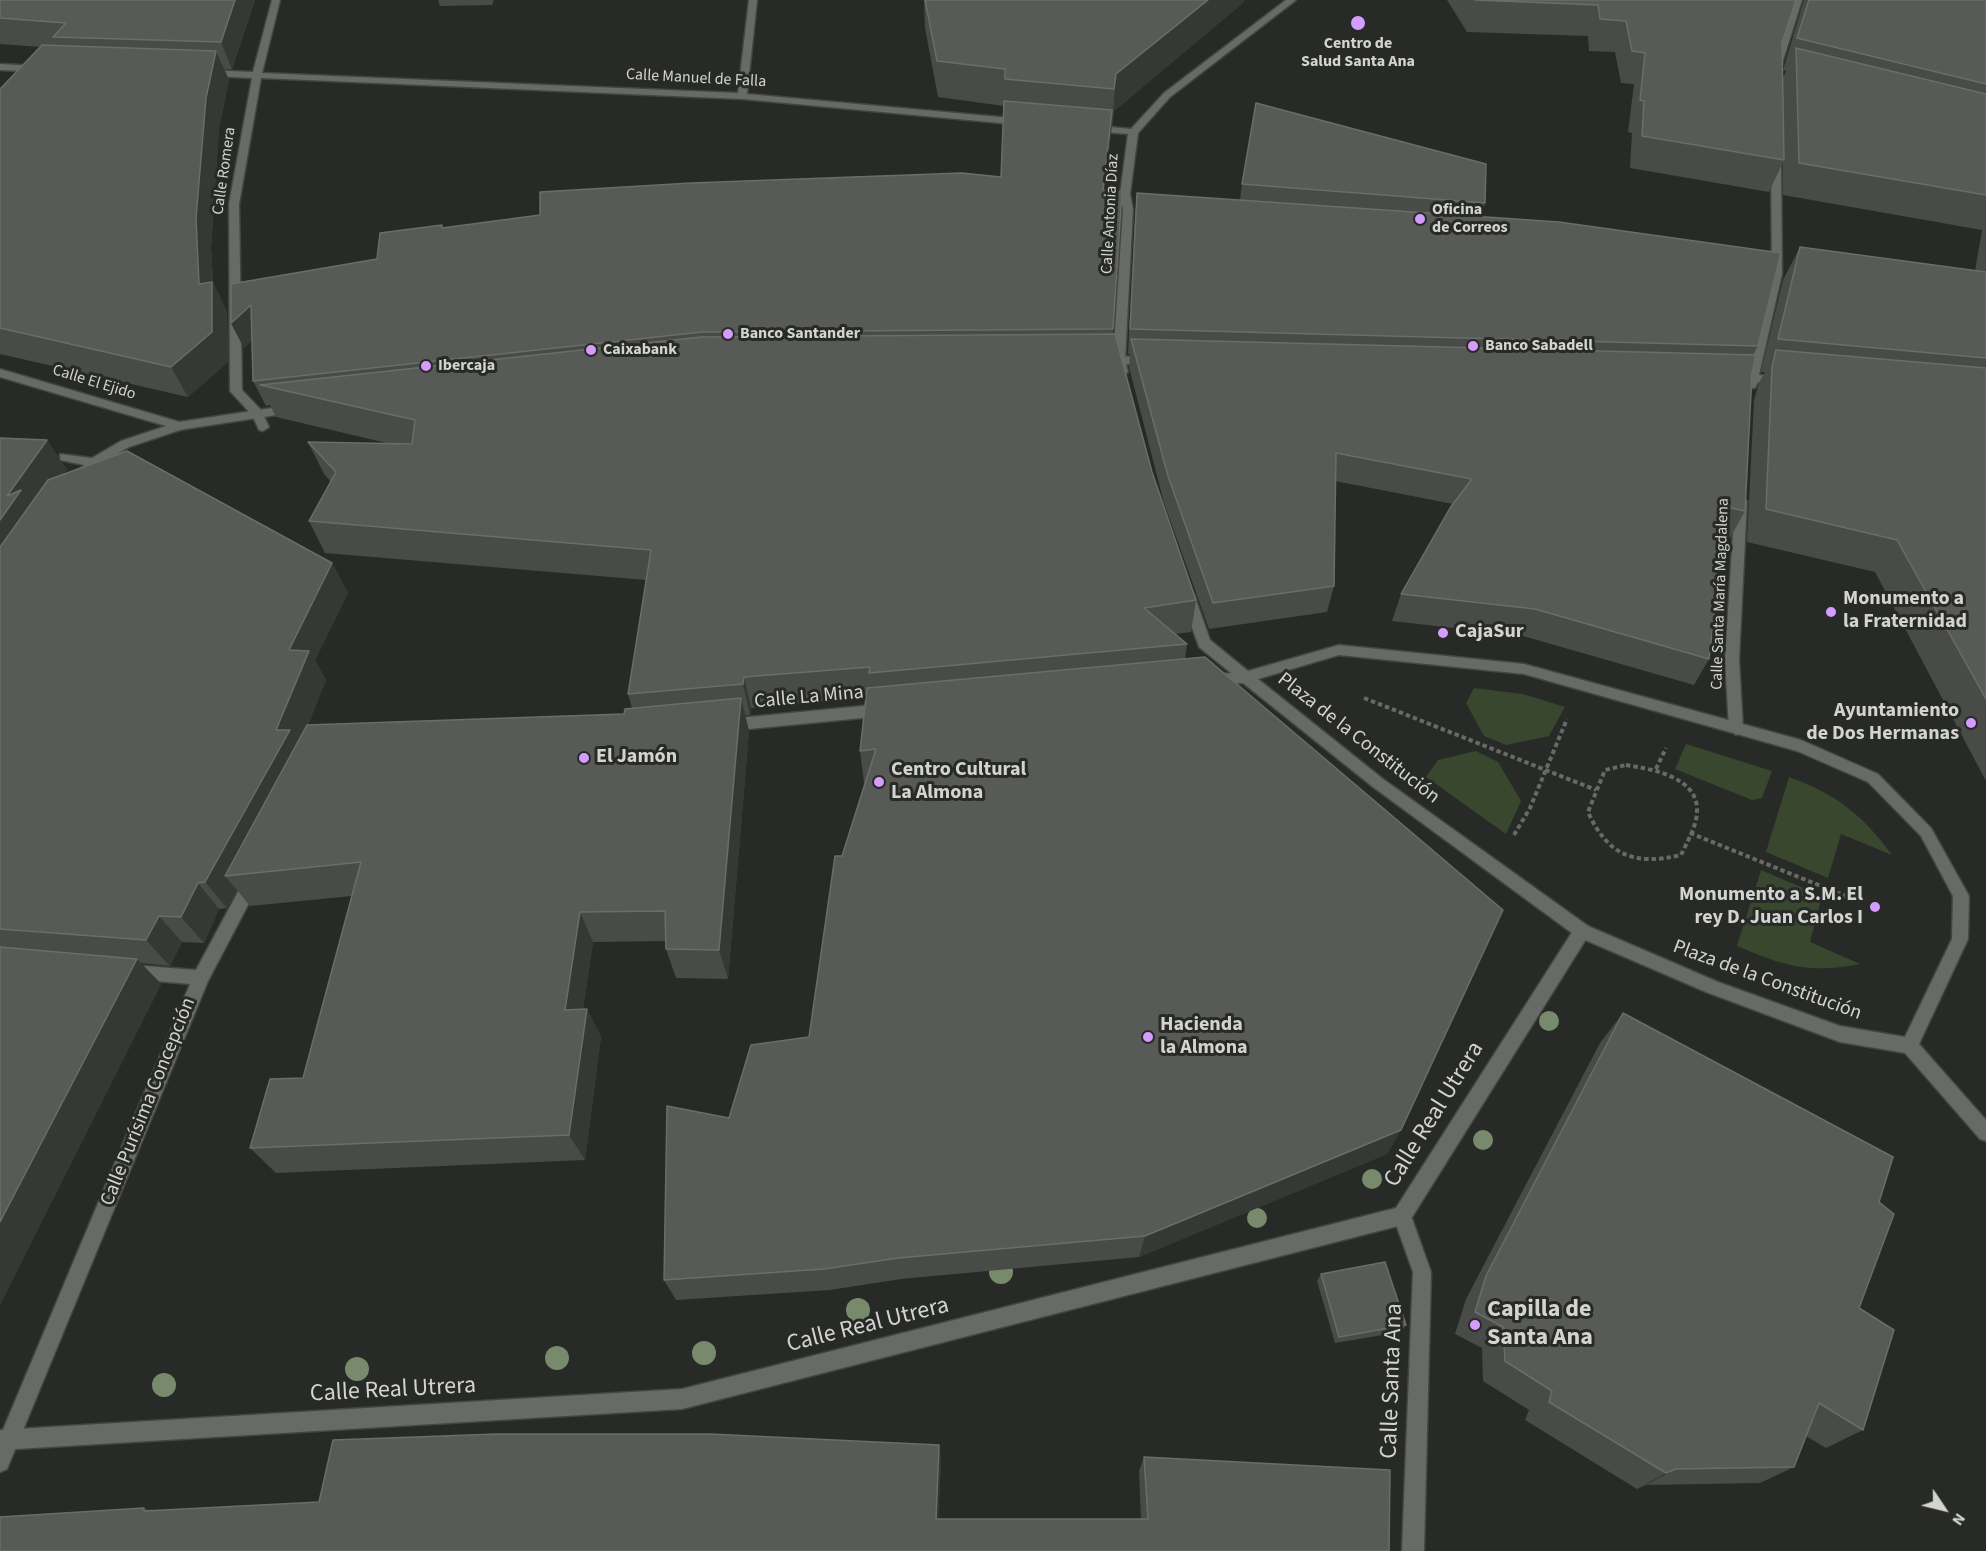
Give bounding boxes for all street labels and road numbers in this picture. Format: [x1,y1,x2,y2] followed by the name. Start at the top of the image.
[625,66,767,92] street label: Calle Manuel de Falla
[209,126,241,216] street label: Calle Romera
[1098,153,1124,275] street label: Calle Antonia Díaz
[50,361,138,405] street label: Calle El Ejido
[1708,498,1734,690] street label: Calle Santa María Magdalena
[1272,668,1444,810] street label: Plaza de la Constitución
[753,681,865,715] street label: Calle La Mina
[1669,936,1865,1026] street label: Plaza de la Constitución
[96,994,202,1210] street label: Calle Purísima Concepción
[1379,1037,1491,1193] street label: Calle Real Utrera
[784,1292,952,1360] street label: Calle Real Utrera
[1376,1303,1410,1459] street label: Calle Santa Ana
[309,1372,477,1410] street label: Calle Real Utrera

